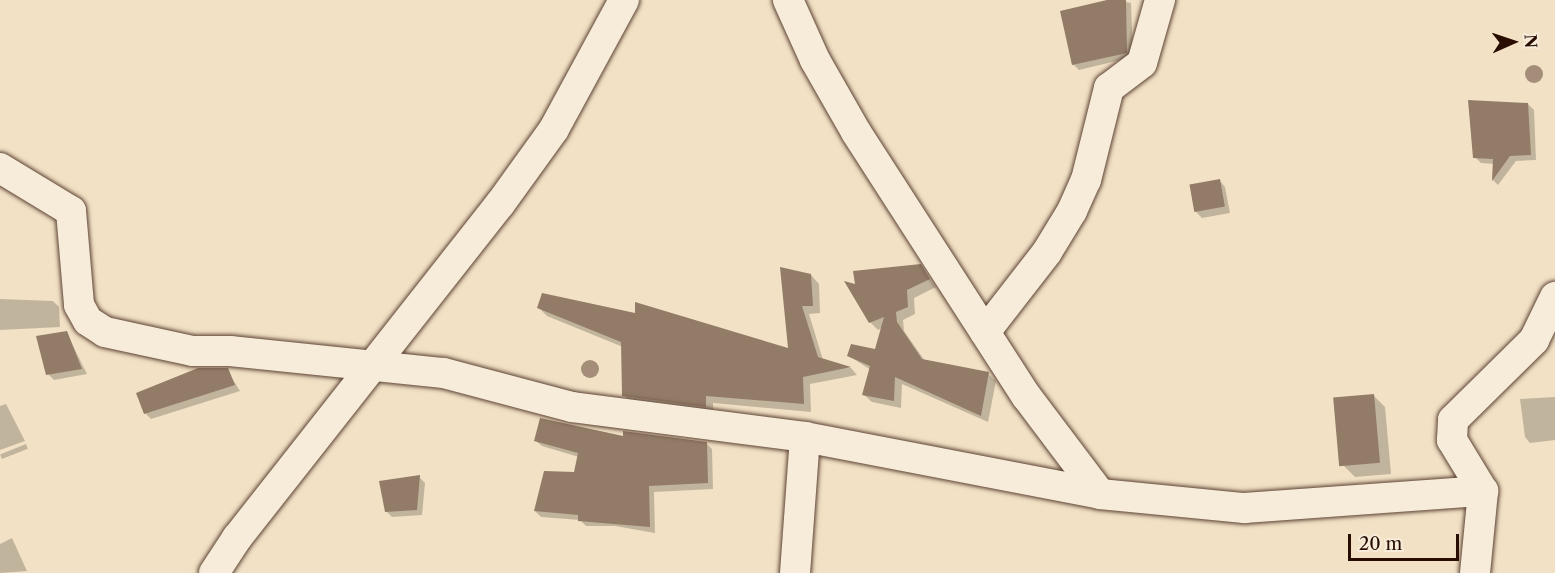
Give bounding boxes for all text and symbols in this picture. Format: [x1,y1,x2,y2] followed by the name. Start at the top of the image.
[1483,12,1543,72] north arrow
[1521,34,1541,49] text: N
[1351,522,1462,560] scale bar
[1359,533,1402,555] text: 20 m

